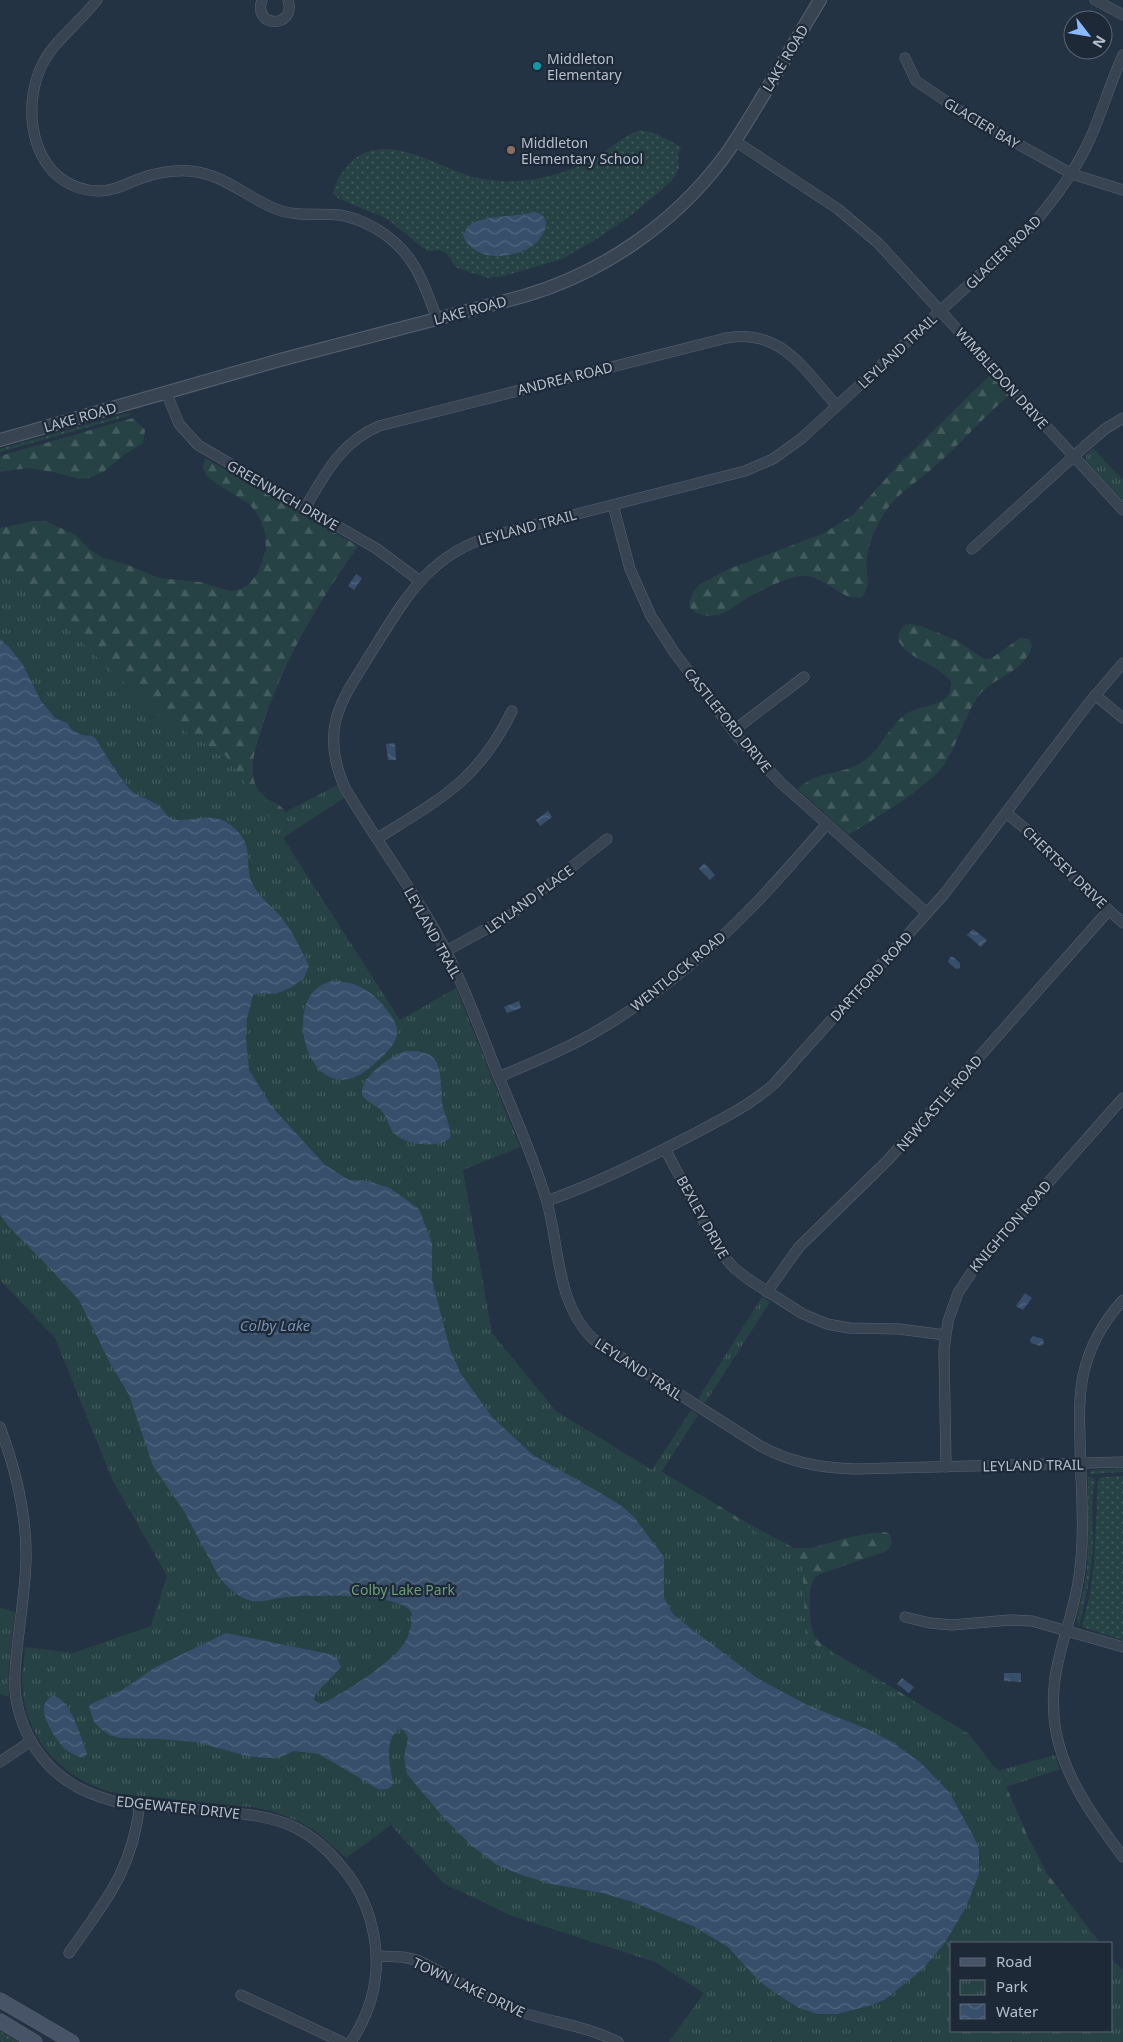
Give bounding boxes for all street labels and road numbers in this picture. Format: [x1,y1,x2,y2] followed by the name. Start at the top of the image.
[758,21,812,95] street label: LAKE ROAD
[941,93,1023,153] street label: GLACIER BAY
[961,211,1045,293] street label: GLACIER ROAD
[431,291,509,329] street label: LAKE ROAD
[853,309,941,393] street label: LEYLAND TRAIL
[951,323,1053,433] street label: WIMBLEDON DRIVE
[515,357,615,399] street label: ANDREA ROAD
[41,398,119,436] street label: LAKE ROAD
[224,455,342,535] street label: GREENWICH DRIVE
[476,505,578,549] street label: LEYLAND TRAIL
[680,664,776,776] street label: CASTLEFORD DRIVE
[1019,822,1111,912] street label: CHERTSEY DRIVE
[481,860,577,938] street label: LEYLAND PLACE
[400,884,466,982] street label: LEYLAND TRAIL
[627,927,729,1015] street label: WENTLOCK ROAD
[826,927,916,1025] street label: DARTFORD ROAD
[892,1051,986,1155] street label: NEWCASTLE ROAD
[672,1172,734,1262] street label: BEXLEY DRIVE
[965,1176,1055,1276] street label: KNIGHTON ROAD
[591,1333,687,1405] street label: LEYLAND TRAIL
[982,1455,1084,1475] street label: LEYLAND TRAIL
[115,1791,241,1823] street label: EDGEWATER DRIVE
[410,1953,528,2021] street label: TOWN LAKE DRIVE

